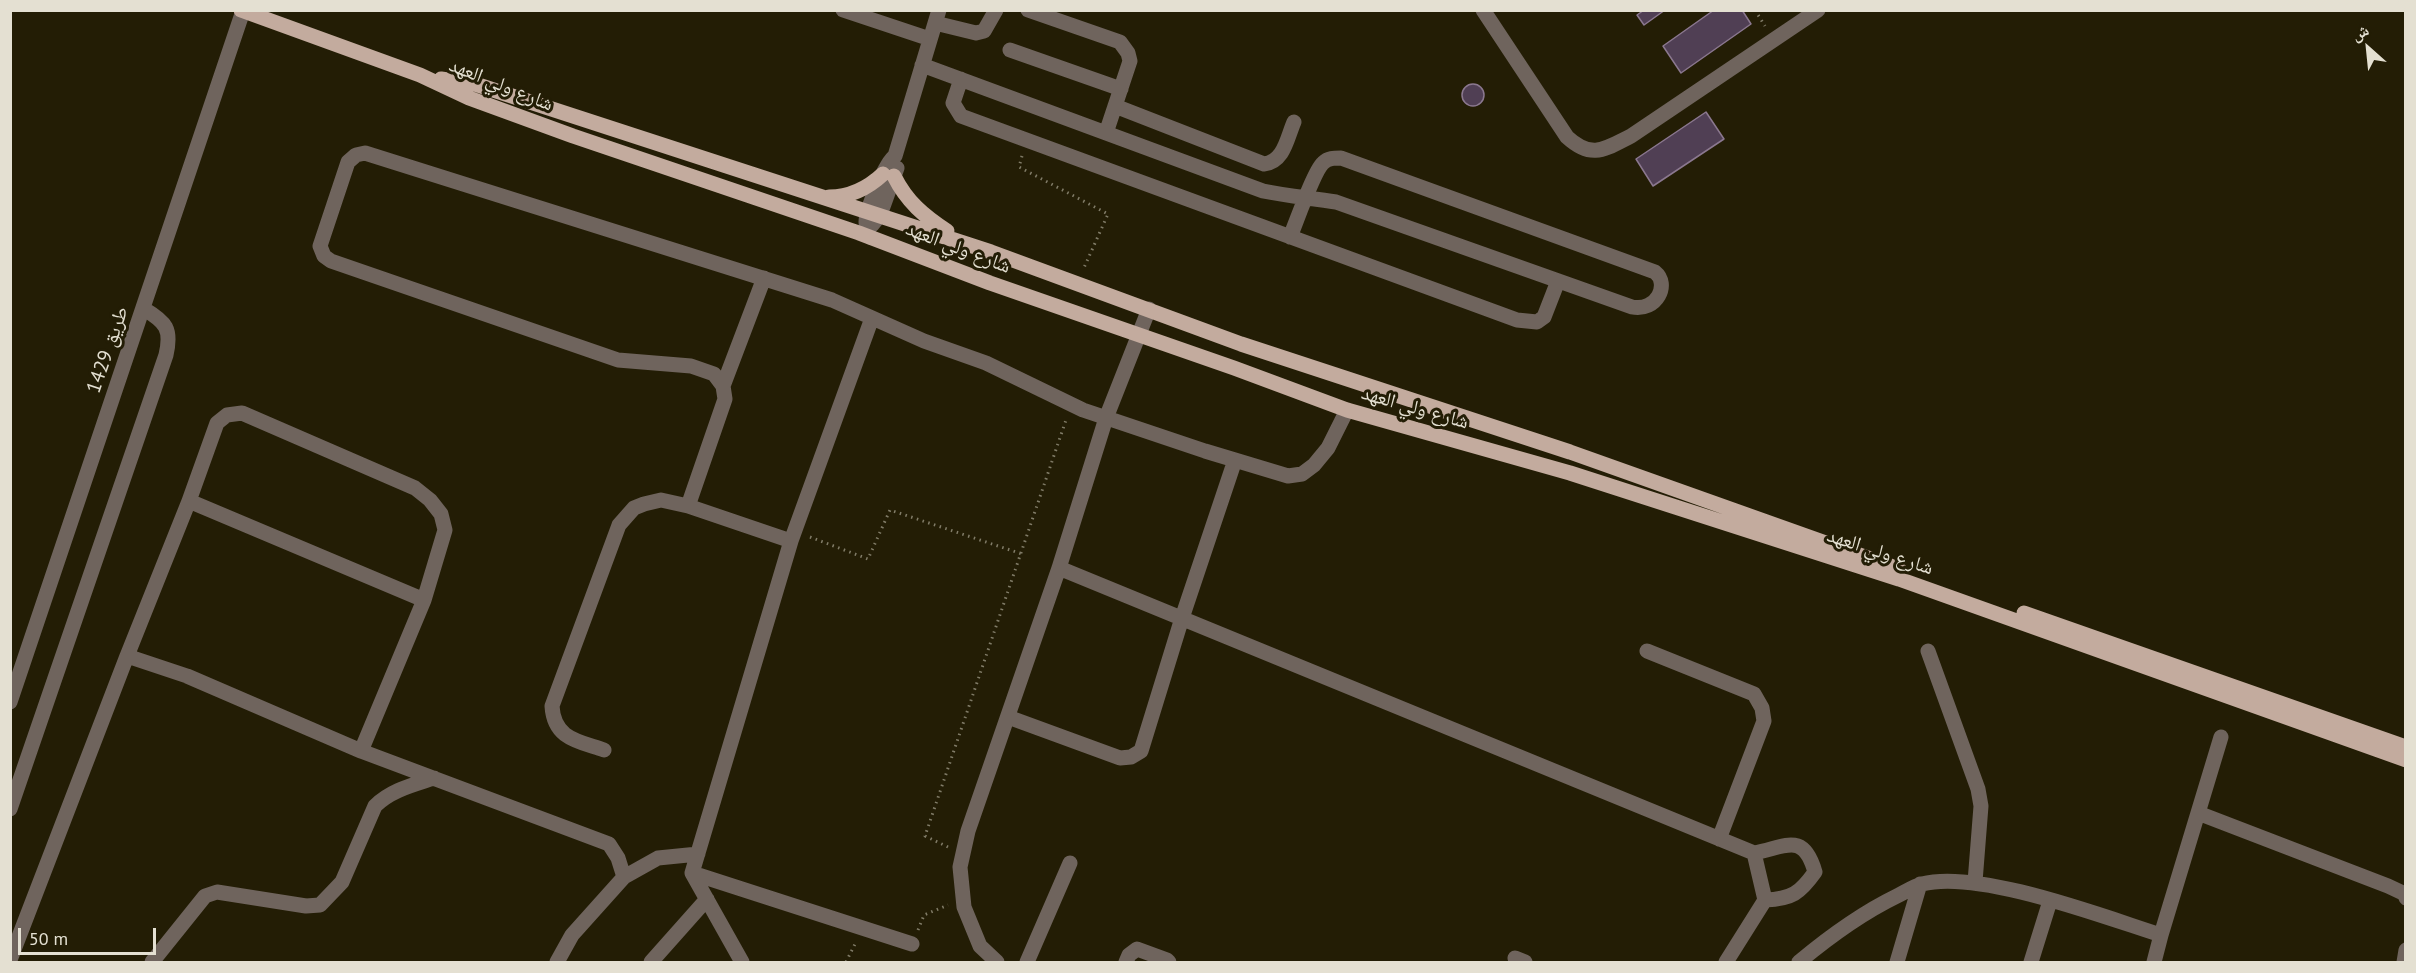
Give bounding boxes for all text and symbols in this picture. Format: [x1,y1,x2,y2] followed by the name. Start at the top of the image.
[2338,18,2398,78] north arrow
[2348,19,2372,45] text: ش
[445,53,557,117] street label: شارع ولي العهد
[902,217,1014,279] street label: شارع ولي العهد
[82,304,134,396] street label: طريق 1429
[1359,381,1471,435] street label: شارع ولي العهد
[1824,524,1936,580] street label: شارع ولي العهد
[21,916,159,954] scale bar
[29,927,68,950] text: 50 m

